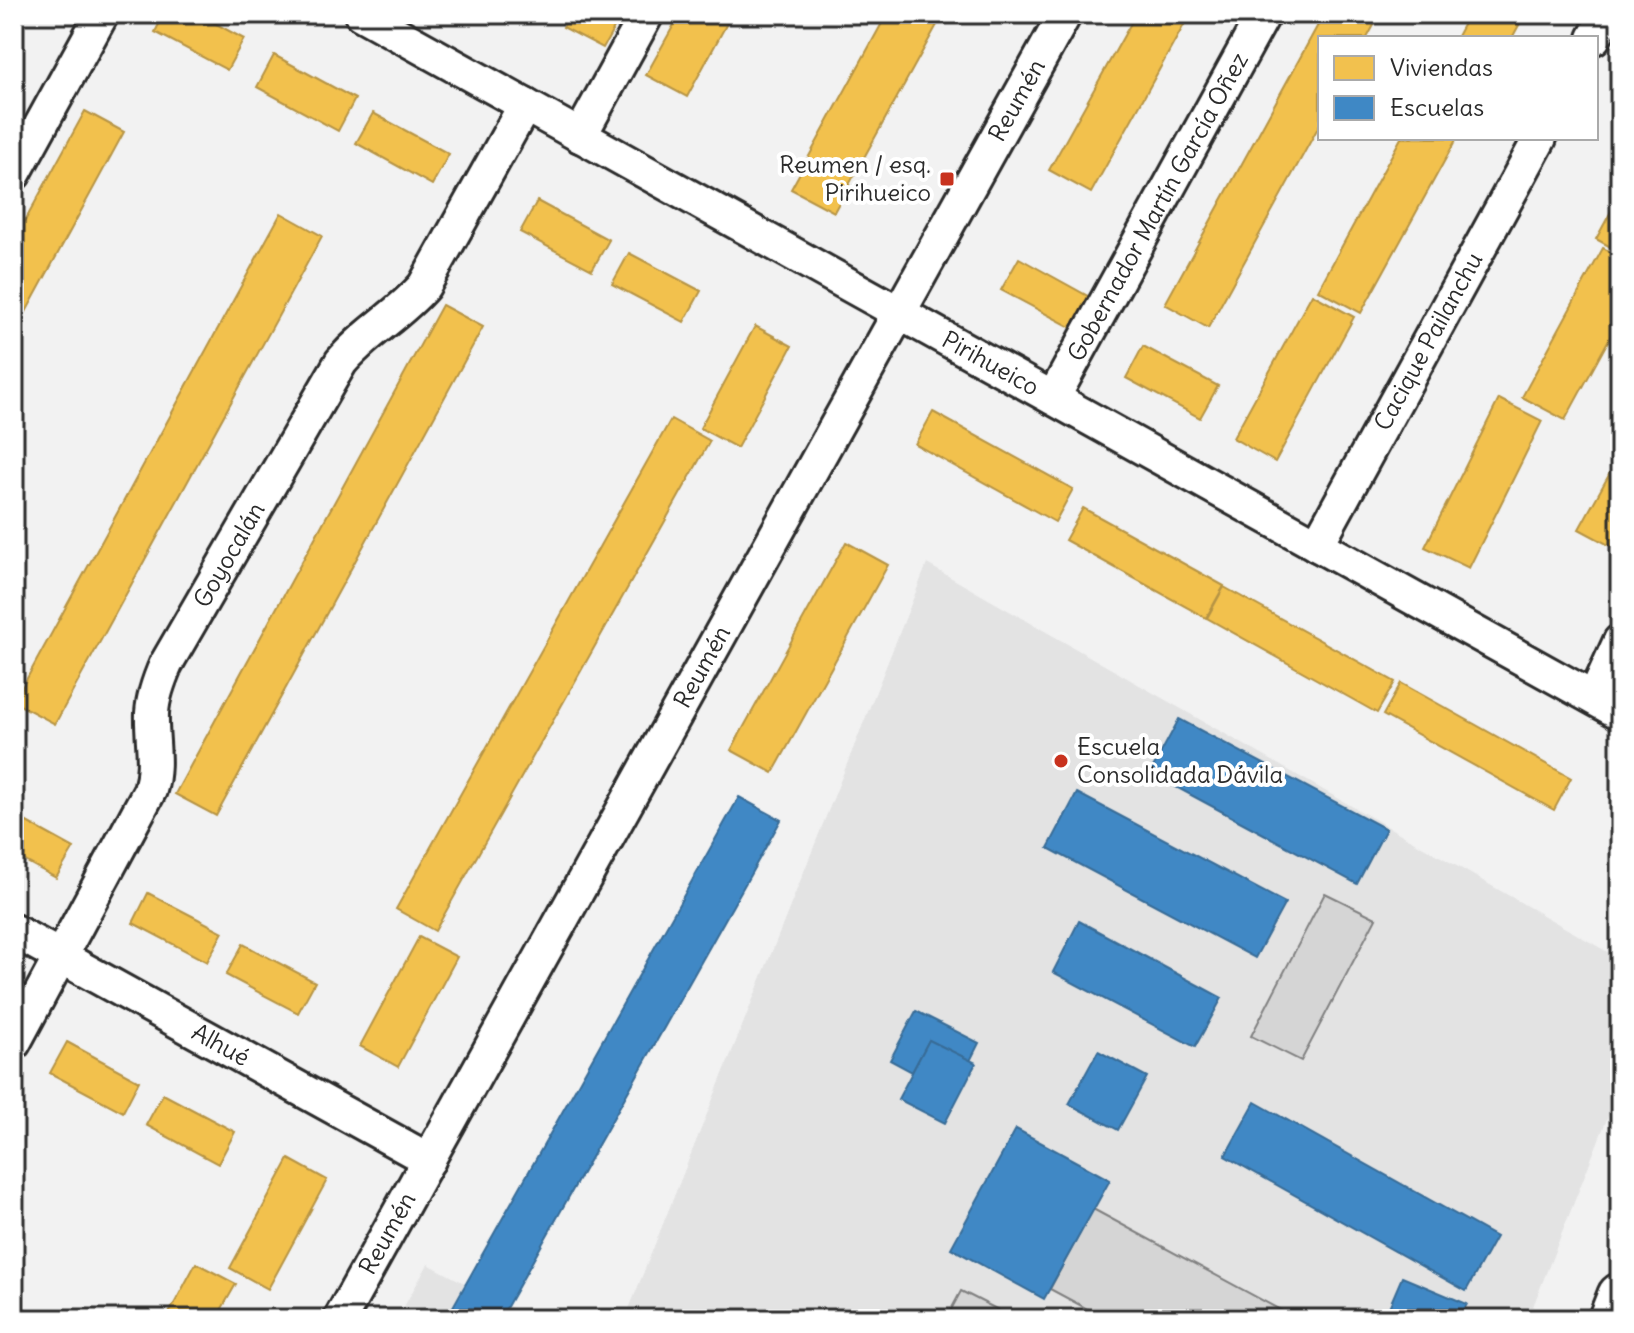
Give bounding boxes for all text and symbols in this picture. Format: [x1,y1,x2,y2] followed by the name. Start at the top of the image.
[1318,36,1598,140] legend
[1060,47,1254,366] street label: Gobernador Martín García Oñez
[1390,52,1493,82] text: Viviendas
[981,53,1051,146] street label: Reumén
[1390,92,1484,122] text: Escuelas
[779,149,931,207] place label: Reumen / esq. Pirihueico
[938,170,956,188] marker: Reumen / esq. Pirihueico
[1367,247,1488,435] street label: Cacique Pailanchu
[937,324,1045,402] street label: Pirihueico
[186,496,271,612] street label: Goyocalán
[667,620,736,713] street label: Reumén
[1077,731,1283,789] place label: Escuela Consolidada Dávila
[1052,752,1070,770] marker: Escuela Consolidada Dávila
[187,1016,255,1072] street label: Alhué
[352,1186,422,1279] street label: Reumén

